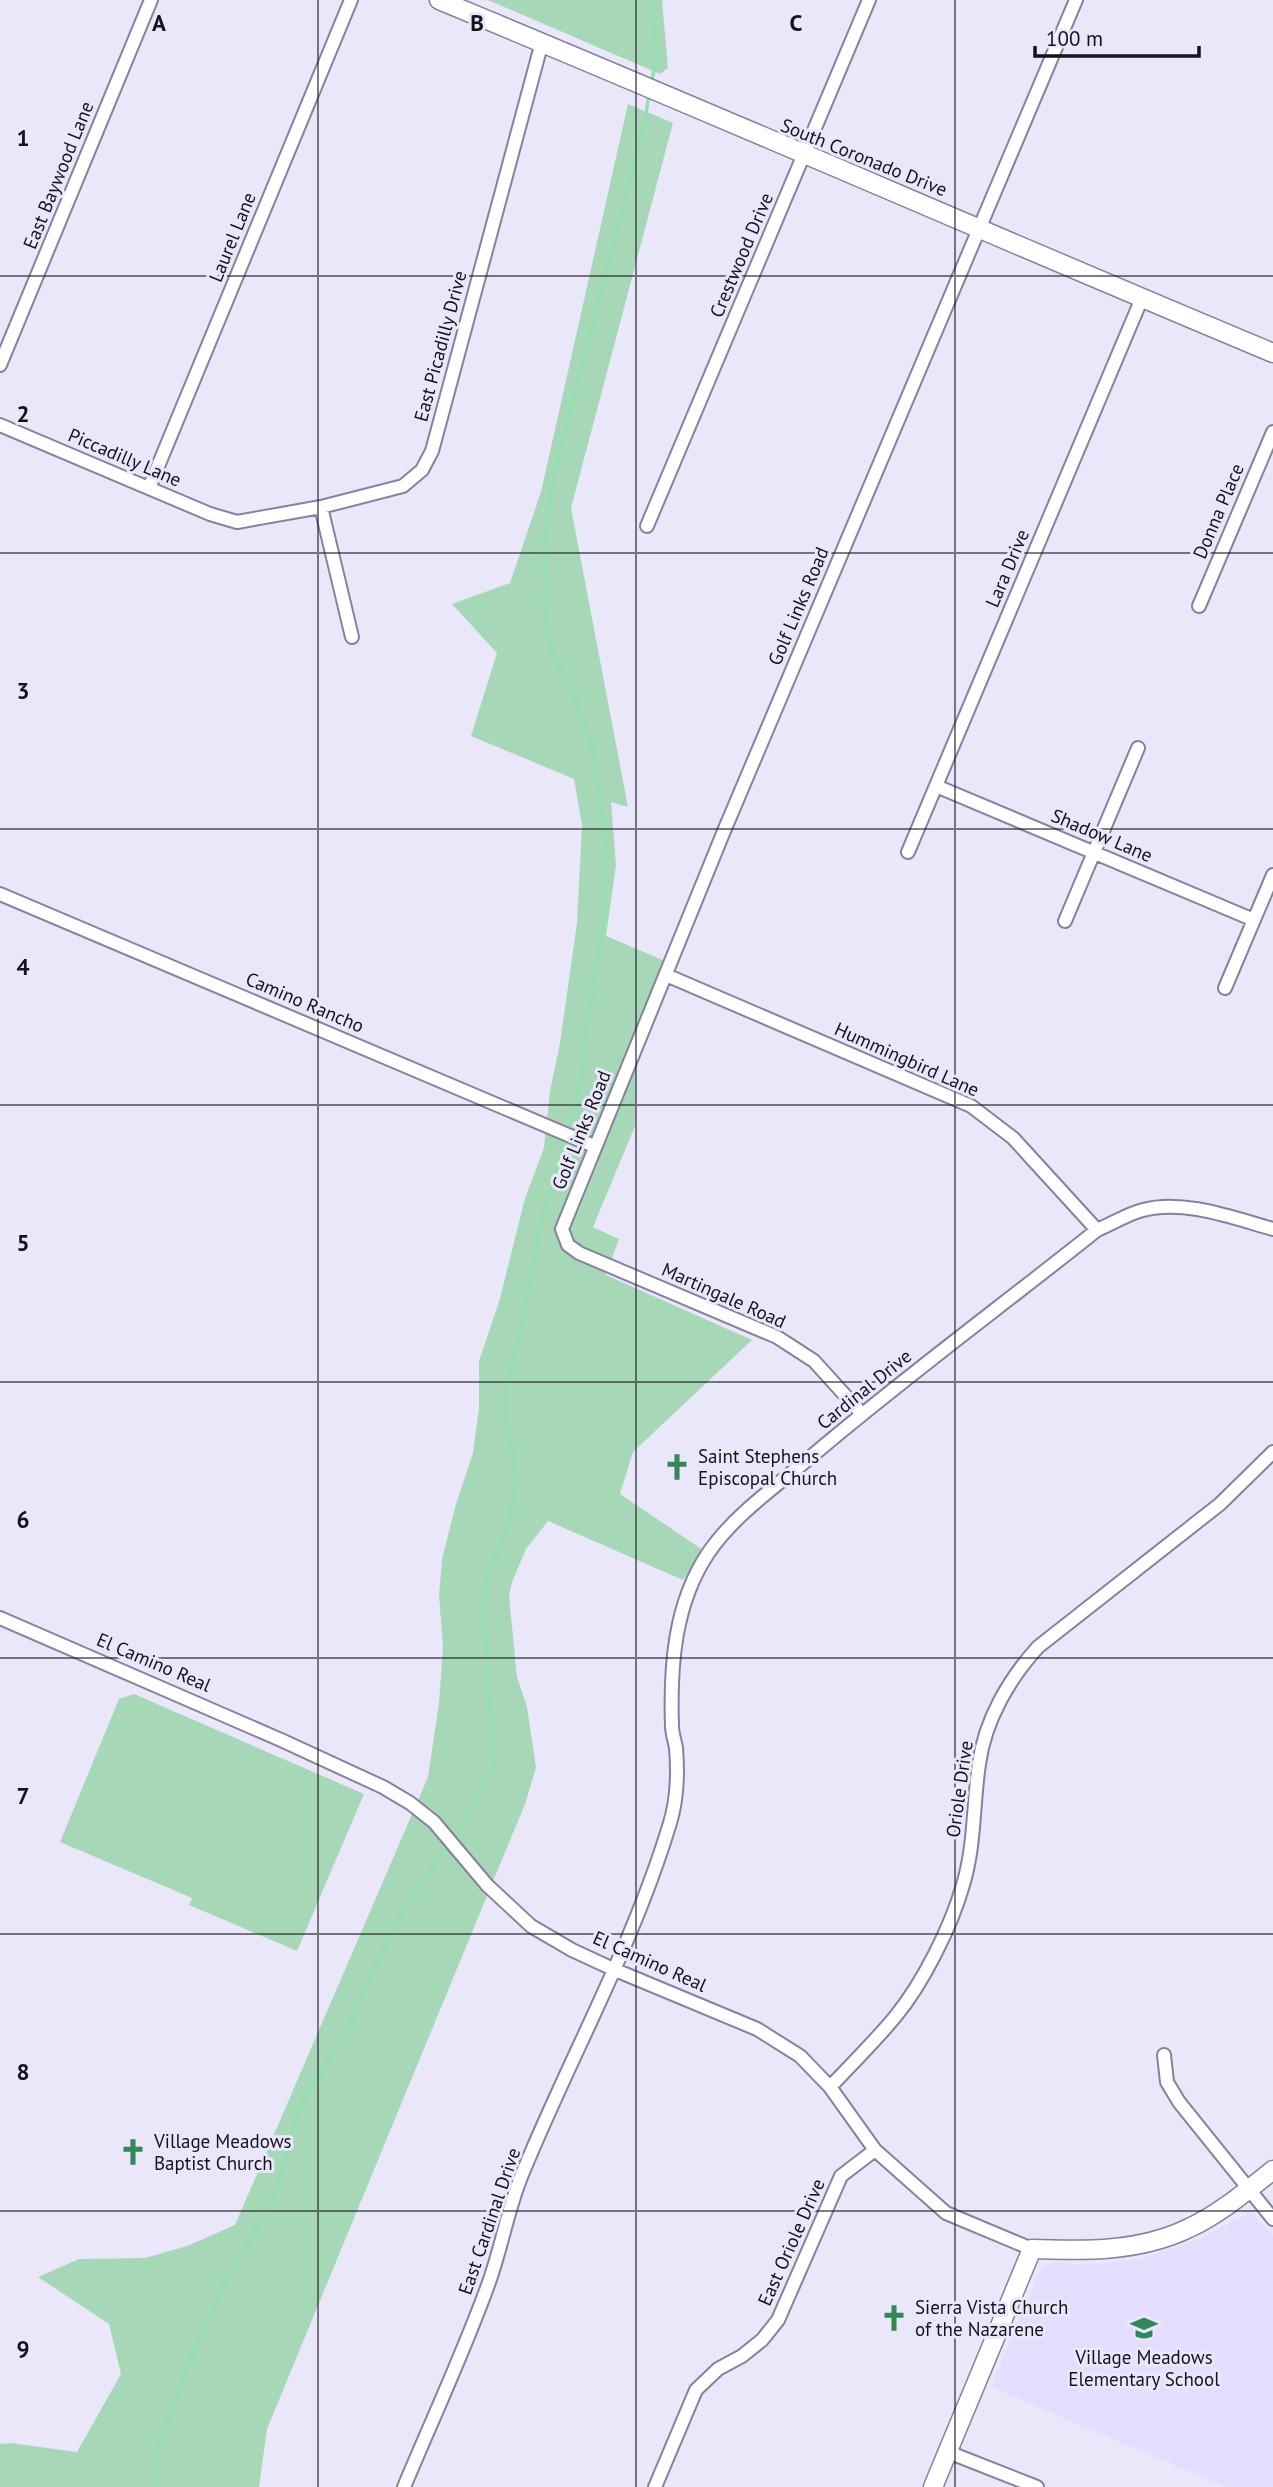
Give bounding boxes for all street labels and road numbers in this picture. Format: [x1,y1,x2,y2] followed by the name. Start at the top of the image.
[17,98,99,252] street label: East Baywood Lane
[777,113,951,201] street label: South Coronado Drive
[203,189,261,285] street label: Laurel Lane
[704,189,778,321] street label: Crestwood Drive
[408,268,472,424] street label: East Picadilly Drive
[65,422,185,492] street label: Piccadilly Lane
[1187,460,1249,562] street label: Donna Place
[980,525,1034,611] street label: Lara Drive
[762,543,834,669] street label: Golf Links Road
[1048,803,1156,867] street label: Shadow Lane
[242,966,368,1038] street label: Camino Rancho
[831,1016,983,1102] street label: Hummingbird Lane
[546,1067,616,1193] street label: Golf Links Road
[658,1257,790,1333] street label: Martingale Road
[812,1344,916,1434] street label: Cardinal Drive
[93,1627,215,1697] street label: El Camino Real
[940,1739,978,1839] street label: Oriole Drive
[589,1925,711,1997] street label: El Camino Real
[453,2144,525,2298] street label: East Cardinal Drive
[752,2175,830,2309] street label: East Oriole Drive

